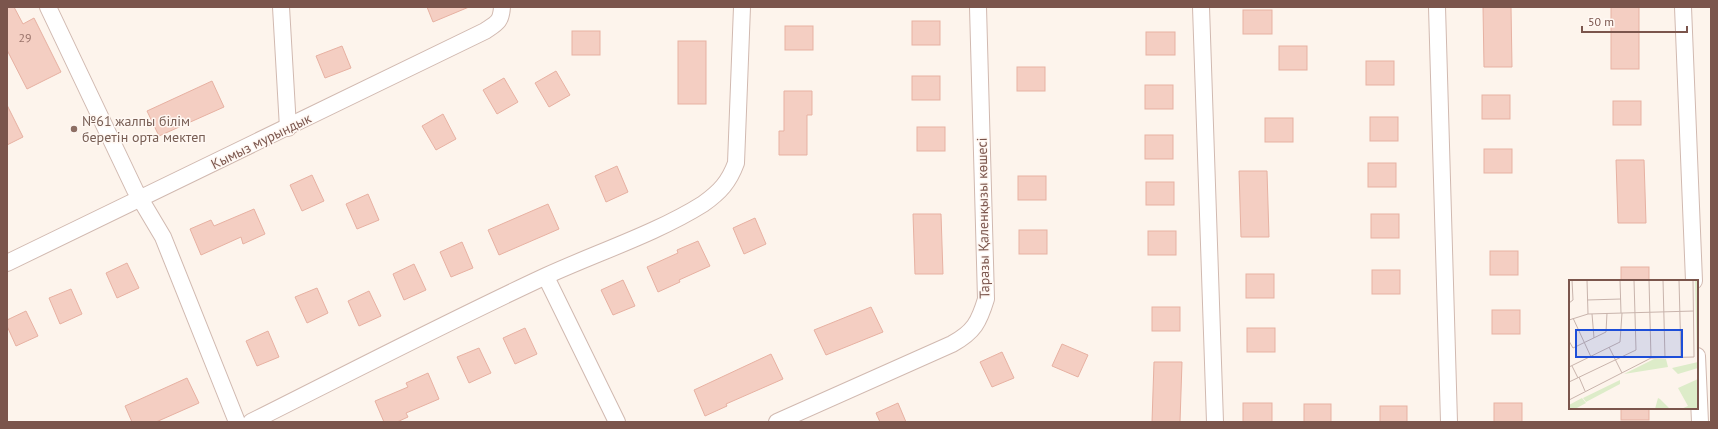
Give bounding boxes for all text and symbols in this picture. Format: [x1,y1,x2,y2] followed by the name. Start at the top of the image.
[1582,8,1687,34] scale bar
[1588,14,1614,29] text: 50 m
[18,30,32,45] house number: 29
[208,109,314,173] street label: Кымыз мурындык
[82,112,206,146] place label: №61 жалпы білім беретін орта мектеп
[69,124,79,134] marker: №61 жалпы білім беретін орта мектеп
[973,137,993,299] street label: Таразы Қаленқызы көшесі
[1569,280,1698,409] inset map

